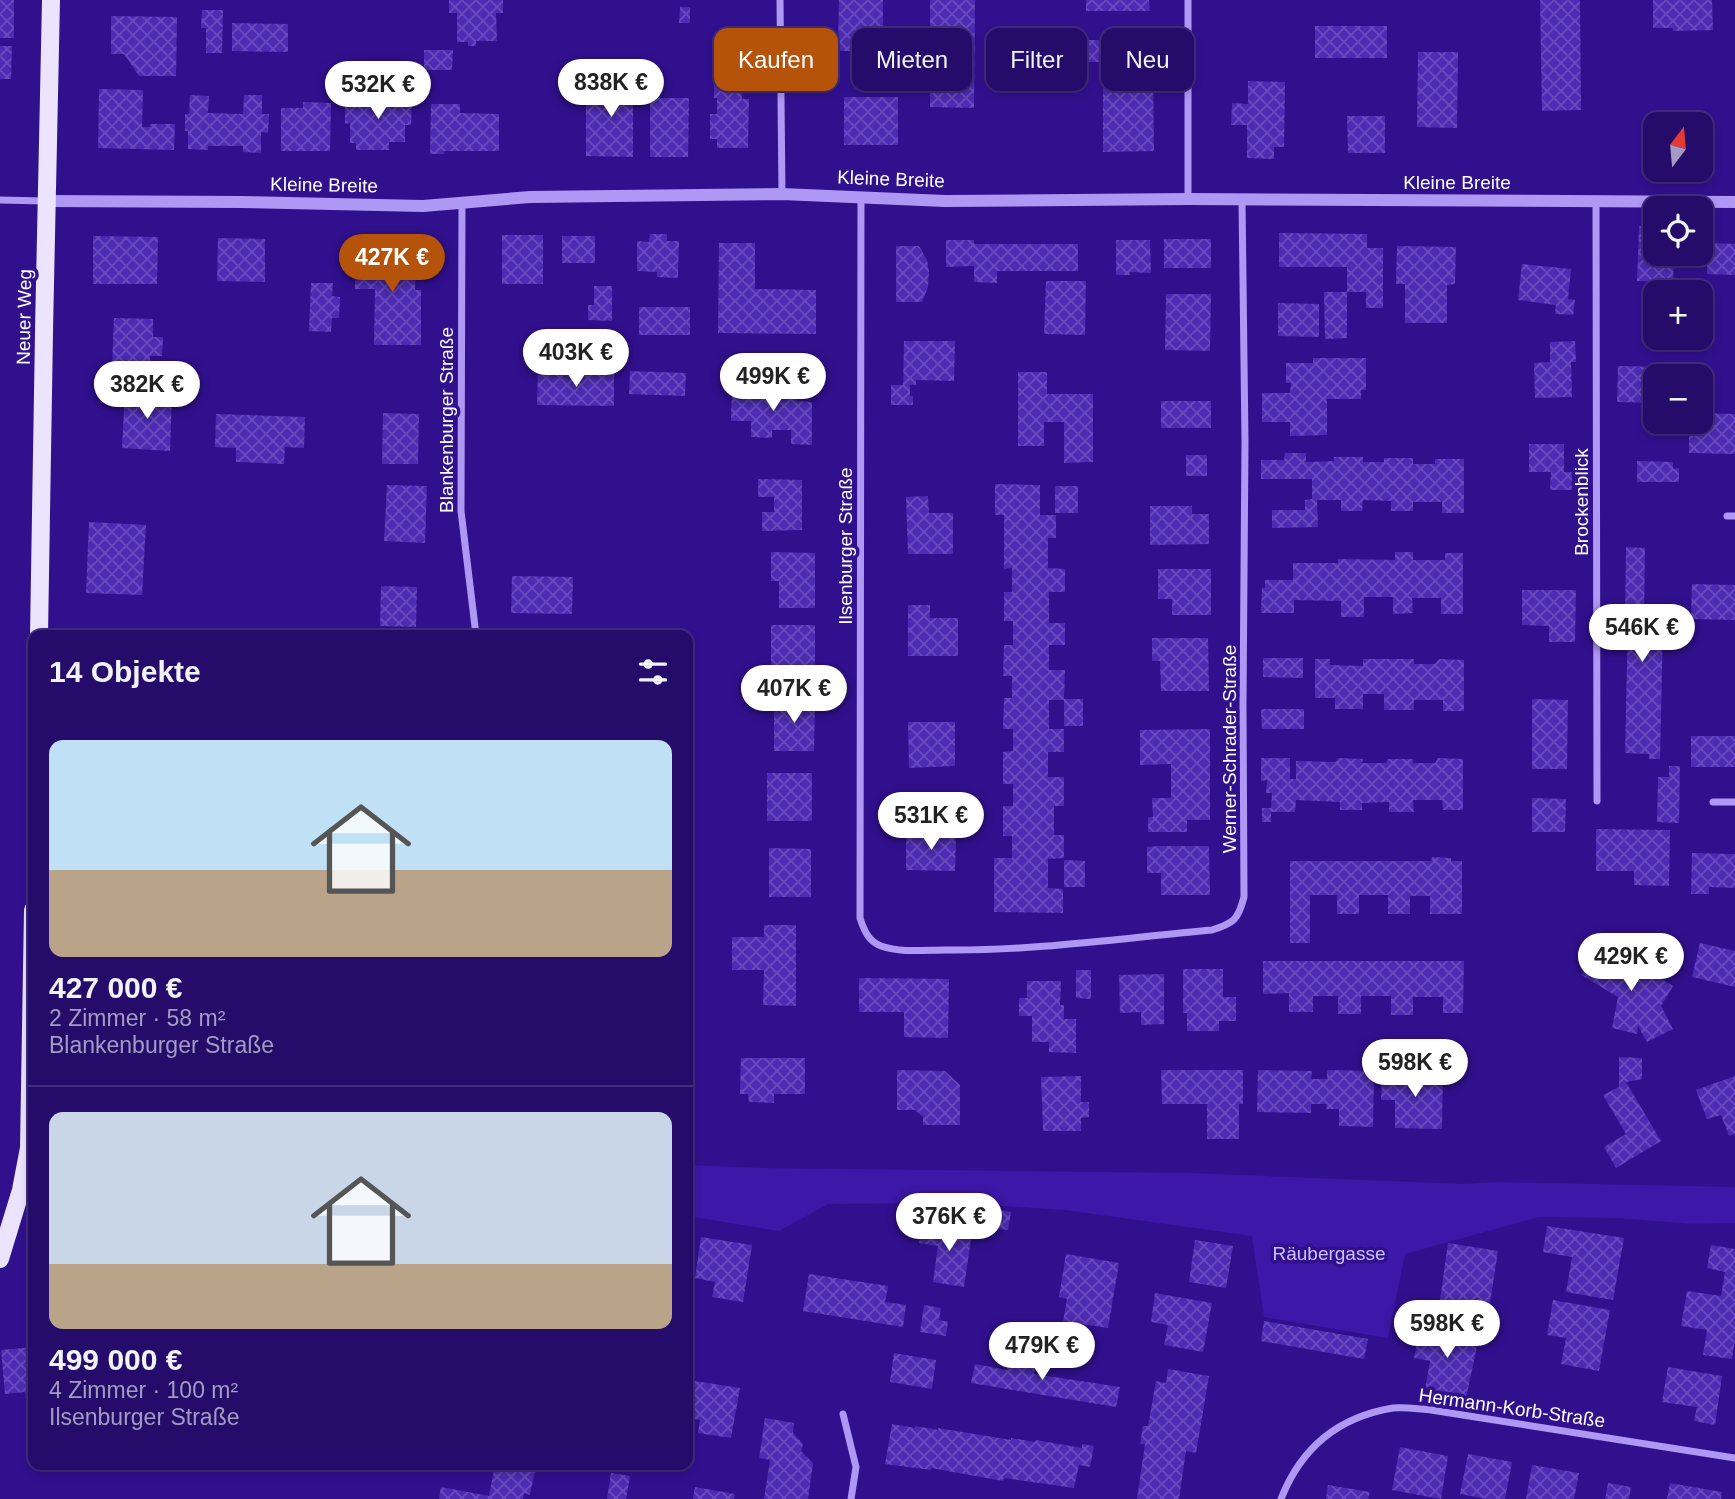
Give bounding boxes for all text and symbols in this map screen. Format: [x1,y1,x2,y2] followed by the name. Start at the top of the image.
[714,28,838,91] chip: Kaufen
[852,28,972,91] chip: Mieten
[986,28,1087,91] chip: Filter
[1101,28,1194,91] chip: Neu
[554,60,668,119] pin: 838K €
[321,61,435,121] pin: 532K €
[574,69,648,95] text: 838K €
[341,71,415,97] text: 532K €
[1643,112,1713,182] north arrow
[1643,112,1713,434] map controls
[837,167,945,191] street label: Kleine Breite
[1403,172,1511,193] street label: Kleine Breite
[270,174,378,196] street label: Kleine Breite
[1643,196,1713,266] button: locate
[335,234,449,294] pin: 427K €
[355,244,429,270] text: 427K €
[13,269,35,365] street label: Neuer Weg
[1643,280,1713,350] button: +
[436,327,457,513] street label: Blankenburger Straße
[519,330,633,389] pin: 403K €
[539,339,613,365] text: 403K €
[716,354,830,413] pin: 499K €
[90,362,204,421] pin: 382K €
[736,363,810,389] text: 499K €
[1643,364,1713,434] button: −
[110,371,184,397] text: 382K €
[1571,448,1592,556] street label: Brockenblick
[835,467,856,625] street label: Ilsenburger Straße
[1585,604,1699,664] pin: 546K €
[1605,614,1679,640] text: 546K €
[1219,645,1240,853] street label: Werner-Schrader-Straße
[634,653,672,691] icon: filters
[49,655,201,688] text: 14 Objekte
[737,666,851,725] pin: 407K €
[757,675,831,701] text: 407K €
[298,786,424,912] icon: home
[874,792,988,852] pin: 531K €
[894,802,968,828] text: 531K €
[1574,934,1688,993] pin: 429K €
[1594,943,1668,969] text: 429K €
[49,971,182,1004] text: 427 000 €
[49,1005,225,1031] text: 2 Zimmer · 58 m²
[49,1032,274,1058] text: Blankenburger Straße
[1358,1040,1472,1099] pin: 598K €
[1378,1049,1452,1075] text: 598K €
[298,1158,424,1284] icon: home
[892,1194,1006,1253] pin: 376K €
[912,1203,986,1229] text: 376K €
[1272,1243,1386,1264] park label: Räubergasse
[1390,1300,1504,1360] pin: 598K €
[1410,1310,1484,1336] text: 598K €
[985,1322,1099,1382] pin: 479K €
[1005,1332,1079,1358] text: 479K €
[49,1343,182,1376] text: 499 000 €
[49,1377,238,1403] text: 4 Zimmer · 100 m²
[1417,1385,1607,1431] street label: Hermann-Korb-Straße
[49,1404,239,1430] text: Ilsenburger Straße

